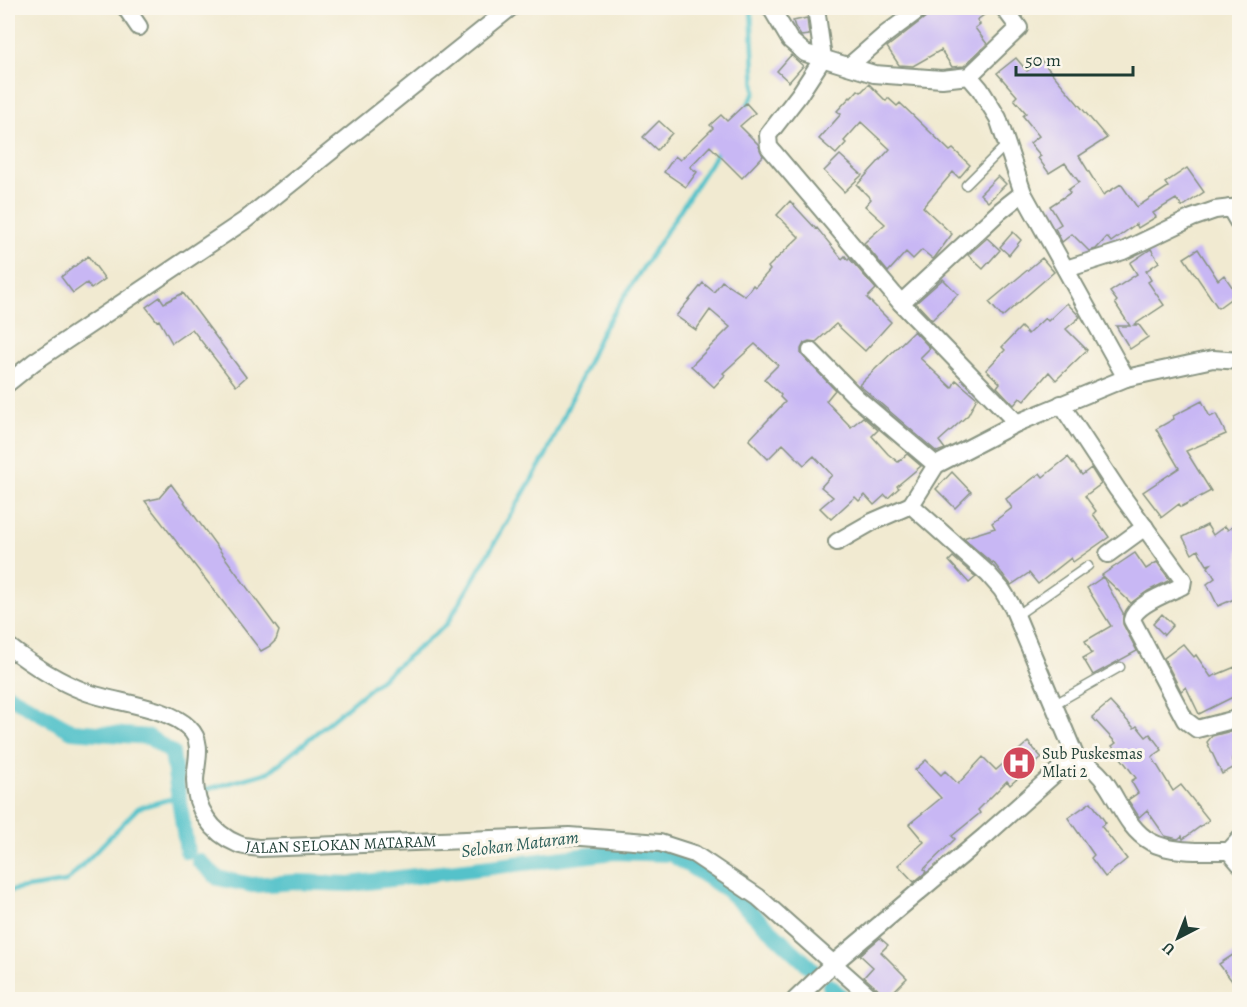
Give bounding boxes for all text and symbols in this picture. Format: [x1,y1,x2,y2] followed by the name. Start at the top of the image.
[1016,39,1133,77] scale bar
[1025,48,1061,72] text: 50 m
[1042,743,1143,783] place label: Sub Puskesmas Mlati 2
[1001,745,1037,781] hospital icon: Sub Puskesmas Mlati 2
[460,825,580,863] water label: Selokan Mataram
[244,830,437,859] street label: JALAN SELOKAN MATARAM
[1148,908,1208,968] north arrow
[1157,936,1180,960] text: U

